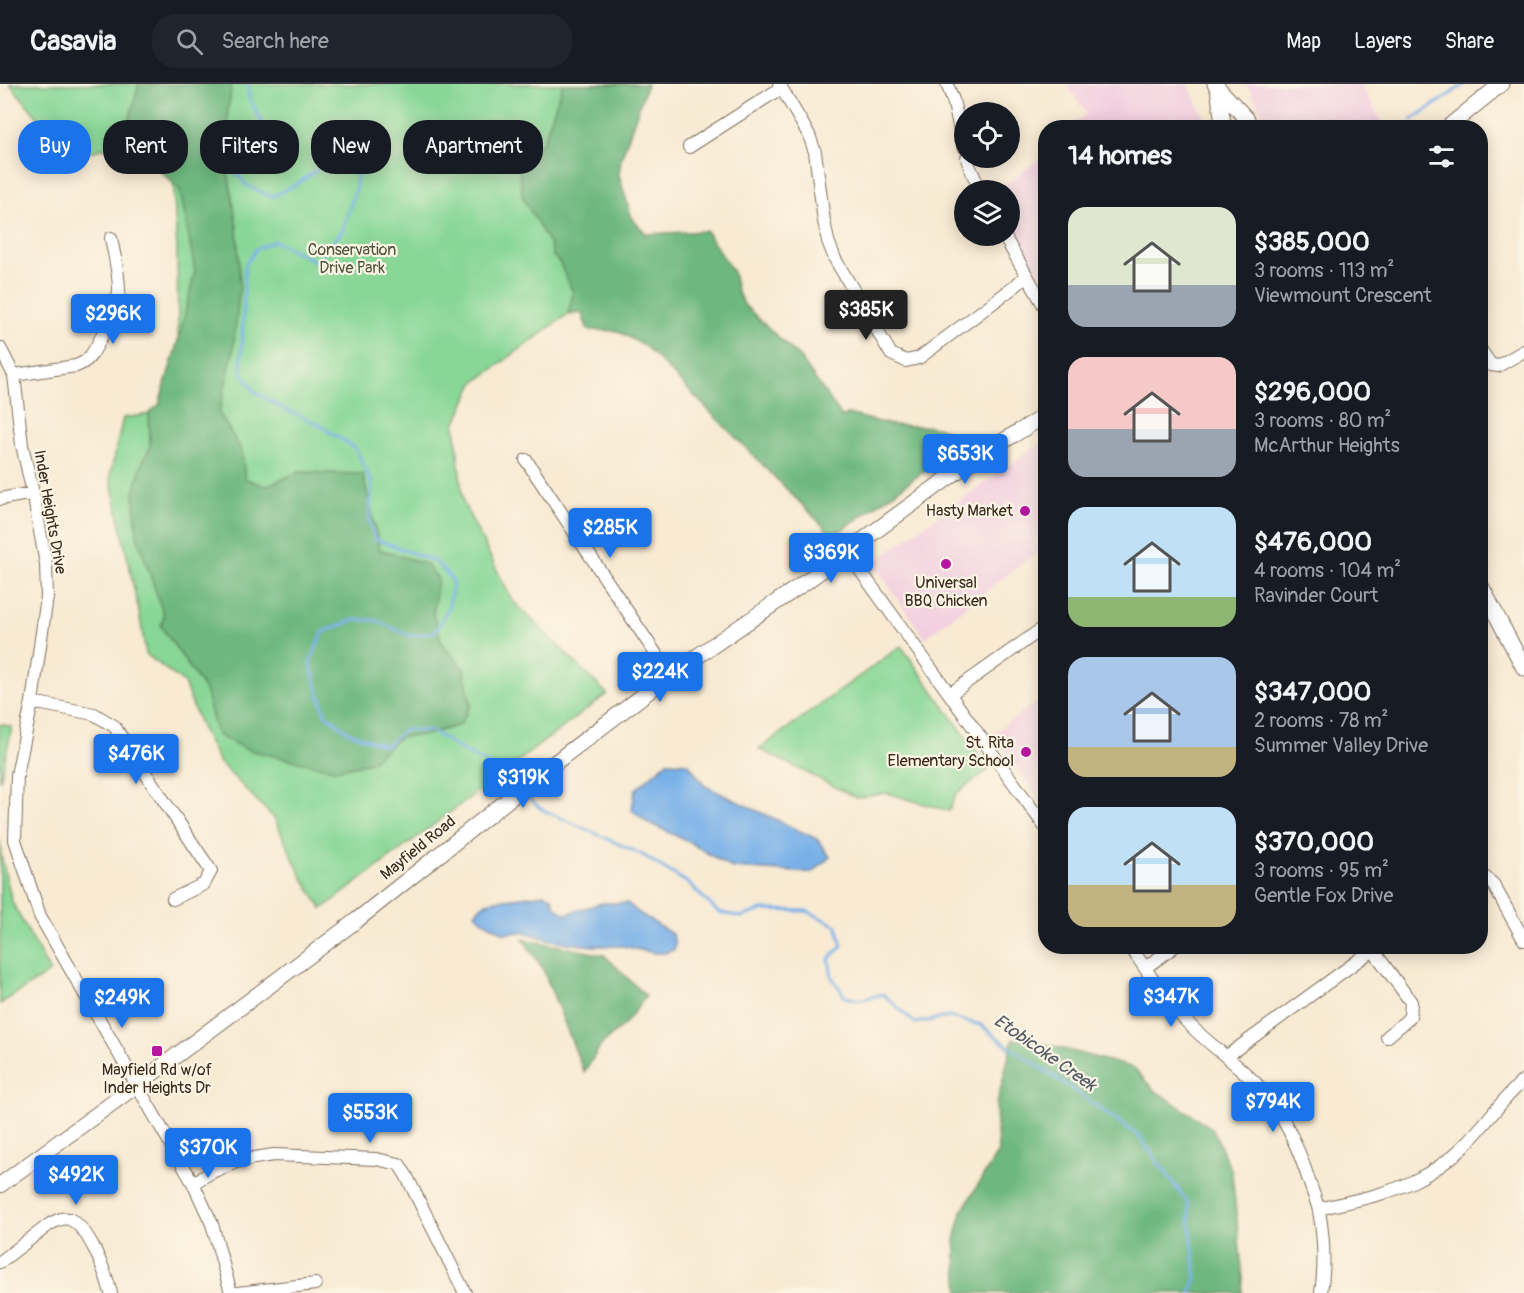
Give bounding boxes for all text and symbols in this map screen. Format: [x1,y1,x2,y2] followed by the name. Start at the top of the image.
[152,14,572,68] search box
[30,24,116,59] text: Casavia
[173,25,206,58] icon: search
[221,27,329,55] text: Search here
[1286,28,1321,55] text: Map
[1354,28,1412,55] text: Layers
[1445,28,1494,55] text: Share
[954,102,1020,246] map controls
[954,102,1020,168] button: locate
[18,120,91,174] chip: Buy
[103,120,188,174] chip: Rent
[200,120,299,174] chip: Filters
[311,120,391,174] chip: New
[403,120,543,174] chip: Apartment
[1068,140,1172,172] text: 14 homes
[1425,140,1458,173] icon: filters
[954,180,1020,246] button: layers
[1254,226,1370,258] text: $385,000
[1116,231,1188,303] icon: home
[308,240,396,278] park label: Conservation Drive Park
[1254,258,1394,283] text: 3 rooms · 113 m²
[1254,283,1432,308] text: Viewmount Crescent
[824,290,908,341] pin: $385K
[71,294,155,345] pin: $296K
[839,297,893,322] text: $385K
[85,301,141,326] text: $296K
[1254,376,1371,408] text: $296,000
[1116,381,1188,453] icon: home
[1254,408,1391,433] text: 3 rooms · 80 m²
[1254,433,1400,458] text: McArthur Heights
[923,434,1007,485] pin: $653K
[937,441,993,466] text: $653K
[29,448,71,576] street label: Inder Heights Drive
[926,501,1014,521] place label: Hasty Market
[1018,504,1032,518] marker: Hasty Market
[568,508,652,559] pin: $285K
[583,515,638,540] text: $285K
[1254,526,1372,558] text: $476,000
[1116,531,1188,603] icon: home
[789,533,873,584] pin: $369K
[803,540,859,565] text: $369K
[939,557,953,571] marker: Universal BBQ Chicken
[1254,558,1401,583] text: 4 rooms · 104 m²
[904,573,988,611] place label: Universal BBQ Chicken
[1254,583,1378,608] text: Ravinder Court
[618,652,702,703] pin: $224K
[632,659,688,684] text: $224K
[1254,676,1371,708] text: $347,000
[1116,681,1188,753] icon: home
[1254,708,1388,733] text: 2 rooms · 78 m²
[888,733,1014,771] place label: St. Rita Elementary School
[1254,733,1428,758] text: Summer Valley Drive
[94,734,178,785] pin: $476K
[108,741,164,766] text: $476K
[1019,745,1033,759] marker: St. Rita Elementary School
[481,758,565,809] pin: $319K
[497,765,549,790] text: $319K
[376,812,460,884] street label: Mayfield Road
[1254,826,1374,858] text: $370,000
[1116,831,1188,903] icon: home
[1254,858,1389,883] text: 3 rooms · 95 m²
[1254,883,1393,908] text: Gentle Fox Drive
[1129,977,1213,1028] pin: $347K
[80,978,164,1029] pin: $249K
[1143,984,1199,1009] text: $347K
[94,985,150,1010] text: $249K
[989,1009,1102,1098] water label: Etobicoke Creek
[150,1044,164,1058] marker: Mayfield Rd w/of Inder Heights Dr
[102,1060,213,1098] place label: Mayfield Rd w/of Inder Heights Dr
[1231,1082,1315,1133] pin: $794K
[1245,1089,1301,1114] text: $794K
[328,1093,412,1144] pin: $553K
[342,1100,398,1125] text: $553K
[166,1128,250,1179] pin: $370K
[179,1135,237,1160] text: $370K
[34,1155,118,1206] pin: $492K
[48,1162,104,1187] text: $492K

